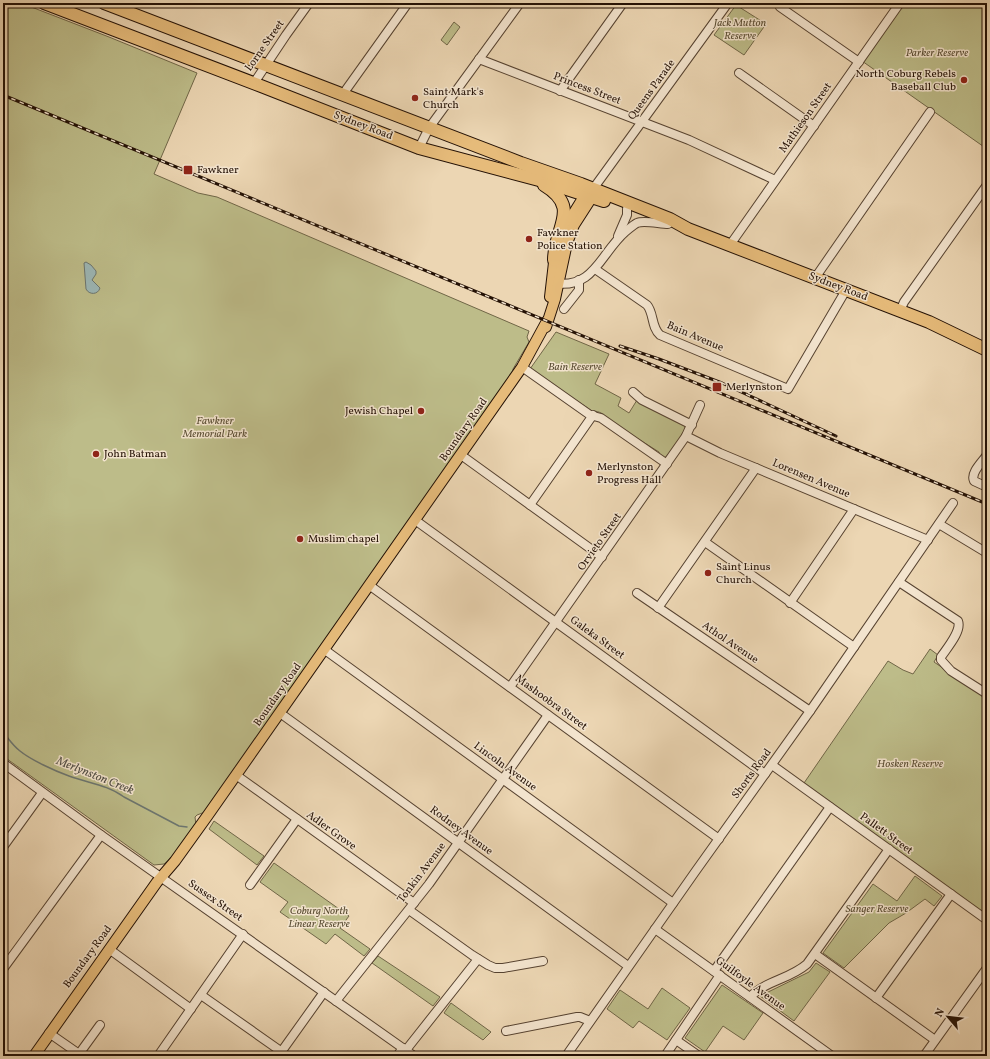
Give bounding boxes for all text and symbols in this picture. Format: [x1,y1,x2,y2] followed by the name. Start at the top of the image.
[713,16,767,44] park label: Jack Mutton Reserve
[242,17,288,75] street label: Lorne Street
[906,46,968,61] park label: Parker Reserve
[625,57,679,123] street label: Queens Parade
[855,67,956,95] place label: North Coburg Rebels Baseball Club
[551,69,623,109] street label: Princess Street
[959,75,969,85] marker: North Coburg Rebels Baseball Club
[776,80,836,156] street label: Mathieson Street
[423,85,484,113] place label: Saint Mark's Church
[410,93,420,103] marker: Saint Mark's Church
[331,108,395,144] street label: Sydney Road
[197,163,239,178] place label: Fawkner
[182,164,194,176] marker: Fawkner
[537,226,603,254] place label: Fawkner Police Station
[524,234,534,244] marker: Fawkner Police Station
[806,269,870,305] street label: Sydney Road
[664,318,726,356] street label: Bain Avenue
[548,360,602,375] park label: Bain Reserve
[726,380,783,395] place label: Merlynston
[711,381,723,393] marker: Merlynston
[437,395,491,465] street label: Boundary Road
[345,404,413,419] place label: Jewish Chapel
[416,406,426,416] marker: Jewish Chapel
[182,414,247,442] park label: Fawkner Memorial Park
[104,447,167,462] place label: John Batman
[91,449,101,459] marker: John Batman
[770,456,852,502] street label: Lorensen Avenue
[597,460,661,488] place label: Merlynston Progress Hall
[584,468,594,478] marker: Merlynston Progress Hall
[574,510,626,574] street label: Orvieto Street
[308,532,379,547] place label: Muslim chapel
[295,534,305,544] marker: Muslim chapel
[716,560,771,588] place label: Saint Linus Church
[703,568,713,578] marker: Saint Linus Church
[566,613,628,663] street label: Galeka Street
[699,619,761,667] street label: Athol Avenue
[251,660,305,730] street label: Boundary Road
[512,672,590,734] street label: Mashoobra Street
[470,739,540,795] street label: Lincoln Avenue
[729,746,775,802] street label: Shorts Road
[53,753,136,799] water label: Merlynston Creek
[877,757,943,772] park label: Hosken Reserve
[426,803,496,859] street label: Rodney Avenue
[303,808,359,854] street label: Adler Grove
[856,810,916,858] street label: Pallett Street
[394,840,450,906] street label: Tonkin Avenue
[185,877,245,925] street label: Sussex Street
[846,902,908,917] park label: Sanger Reserve
[288,904,350,932] park label: Coburg North Linear Reserve
[60,922,116,992] street label: Boundary Road
[712,954,788,1014] street label: Guilfoyle Avenue
[928,997,968,1037] north arrow
[932,1006,949,1020] text: N

